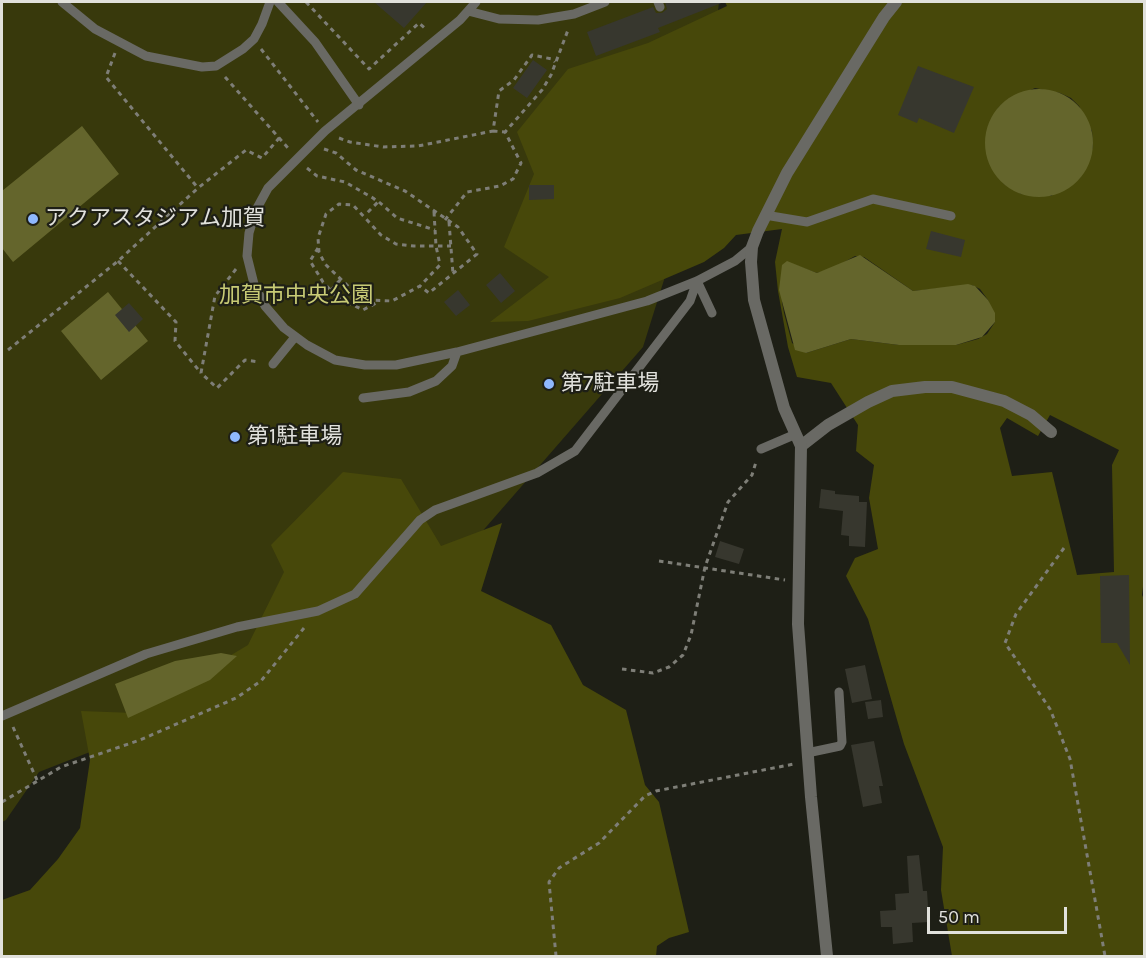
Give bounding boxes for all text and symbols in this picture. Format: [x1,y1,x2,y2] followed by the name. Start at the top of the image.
[45,206,265,232] place label: アクアスタジアム加賀
[26,212,40,226] marker: アクアスタジアム加賀
[219,283,373,309] park label: 加賀市中央公園
[561,371,659,397] place label: 第7駐車場
[542,377,556,391] marker: 第7駐車場
[247,424,342,450] place label: 第1駐車場
[228,430,242,444] marker: 第1駐車場
[930,895,1070,933] scale bar
[938,906,980,928] text: 50 m

